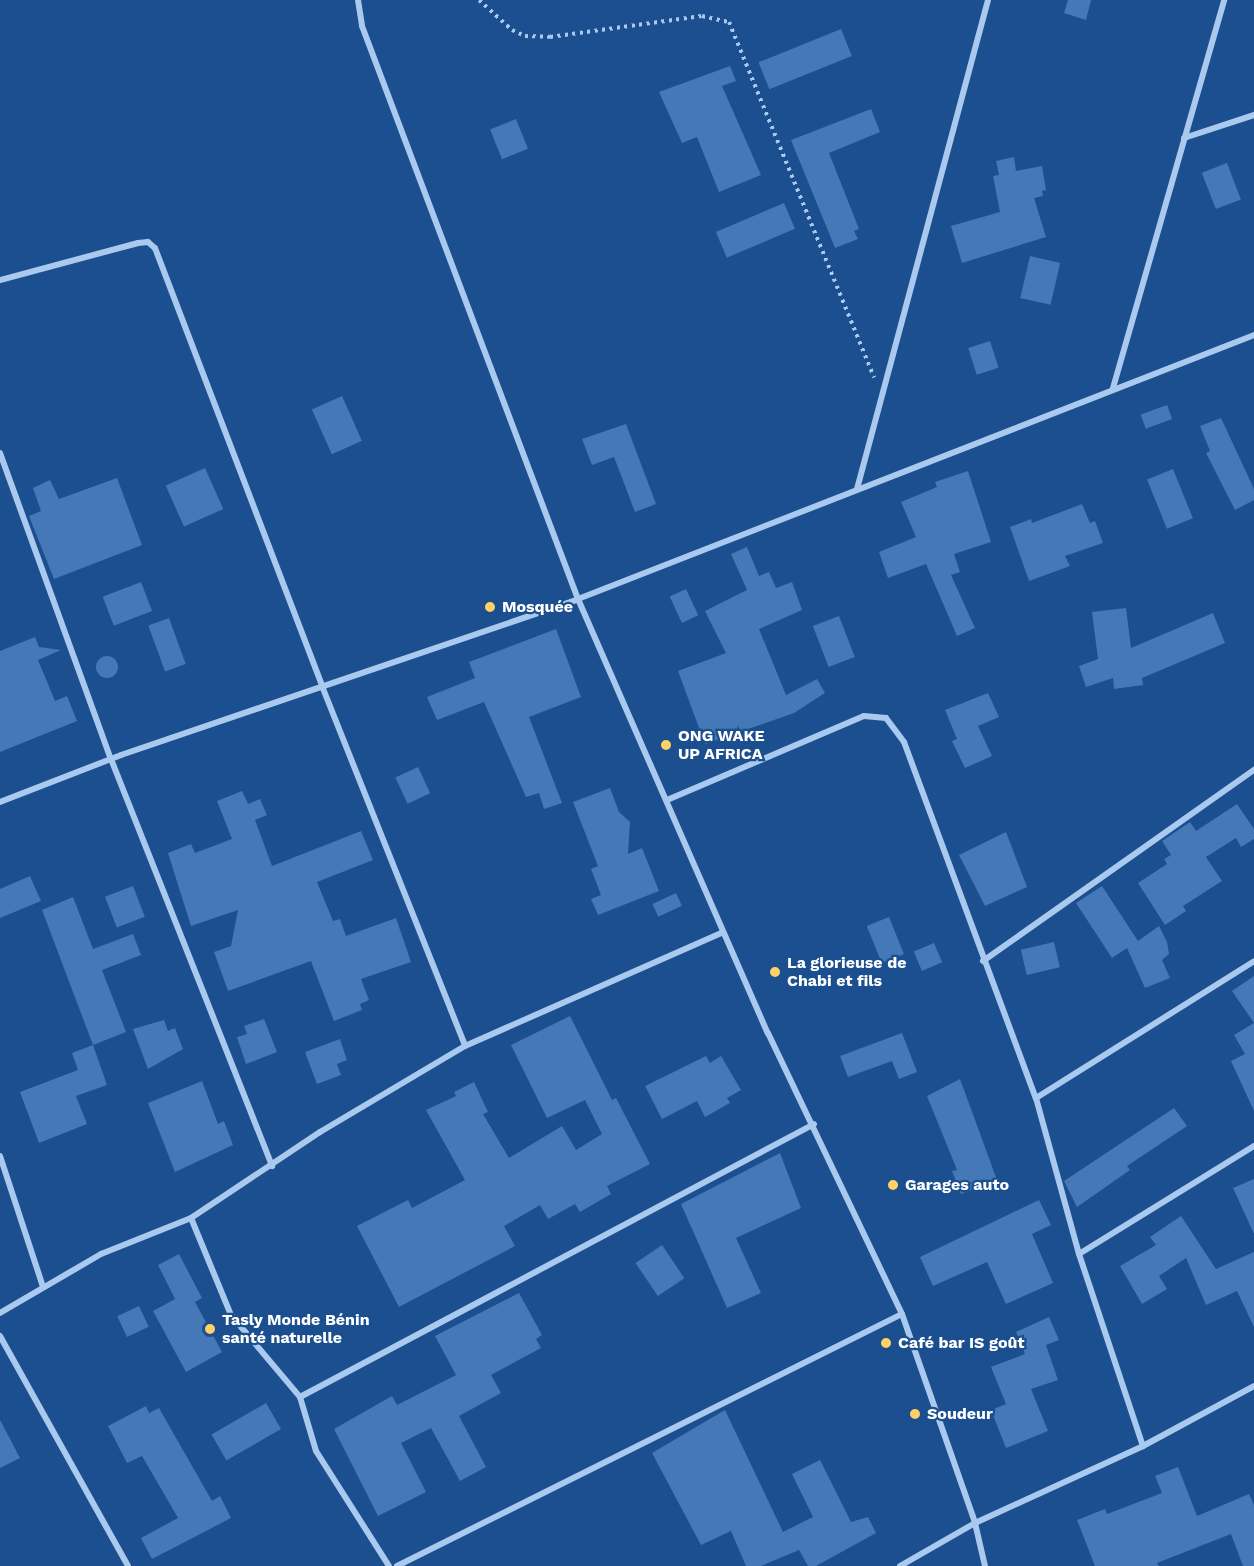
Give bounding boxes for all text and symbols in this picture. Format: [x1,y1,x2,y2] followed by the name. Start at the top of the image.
[502,597,573,617] place label: Mosquée
[483,600,497,614] marker: Mosquée
[678,726,765,764] place label: ONG WAKE UP AFRICA
[659,738,673,752] marker: ONG WAKE UP AFRICA
[787,953,907,991] place label: La glorieuse de Chabi et fils
[768,965,782,979] marker: La glorieuse de Chabi et fils
[905,1175,1009,1195] place label: Garages auto
[886,1178,900,1192] marker: Garages auto
[222,1310,370,1348] place label: Tasly Monde Bénin santé naturelle
[203,1322,217,1336] marker: Tasly Monde Bénin santé naturelle
[898,1333,1025,1353] place label: Café bar IS goût
[879,1336,893,1350] marker: Café bar IS goût
[927,1404,993,1424] place label: Soudeur
[908,1407,922,1421] marker: Soudeur

